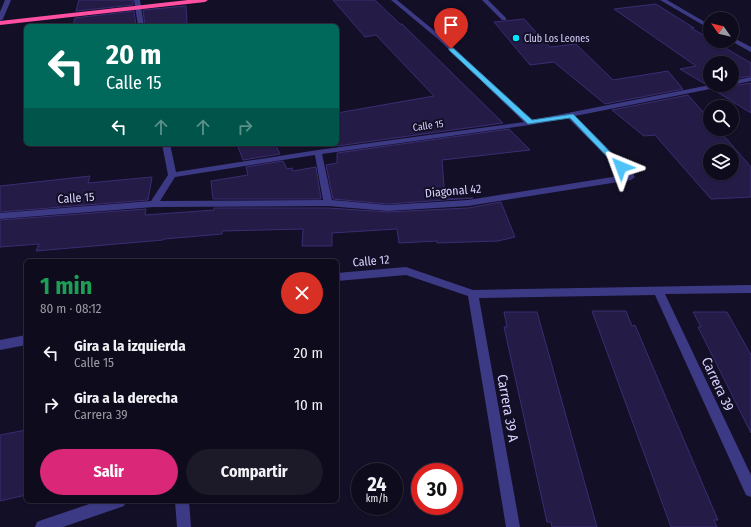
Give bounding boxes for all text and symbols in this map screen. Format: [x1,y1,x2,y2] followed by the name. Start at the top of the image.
[434,8,468,49] pin
[703,12,739,48] north arrow
[703,12,739,180] map controls
[440,14,462,36] icon: arrive
[511,33,521,43] marker: Club Los Leones
[524,33,590,45] place label: Club Los Leones
[106,38,161,71] text: 20 m
[40,40,92,92] icon: left
[703,56,739,92] button: sound
[106,72,161,94] text: Calle 15
[703,100,739,136] button: search
[108,116,130,138] icon: left
[150,116,172,138] icon: ahead
[192,116,214,138] icon: ahead
[234,116,256,138] icon: right
[412,118,445,134] street label: Calle 15
[703,144,739,180] button: layers
[600,146,642,188] position arrow
[424,182,482,200] street label: Diagonal 42
[57,190,95,206] street label: Calle 15
[352,252,390,270] street label: Calle 12
[40,272,92,300] text: 1 min
[281,272,323,314] button: close
[40,301,102,316] text: 80 m · 08:12
[74,337,186,355] text: Gira a la izquierda
[40,342,62,364] icon: left
[294,344,323,362] text: 20 m
[698,354,738,414] street label: Carrera 39
[74,355,114,370] text: Calle 15
[493,373,522,444] street label: Carrera 39 A
[74,389,178,407] text: Gira a la derecha
[40,394,62,416] icon: right
[294,396,323,414] text: 10 m
[74,407,128,422] text: Carrera 39
[40,449,178,495] button: Salir
[186,449,323,495] button: Compartir
[411,463,463,515] speed limit sign: 30
[367,472,387,496] text: 24
[366,493,388,505] text: km/h

